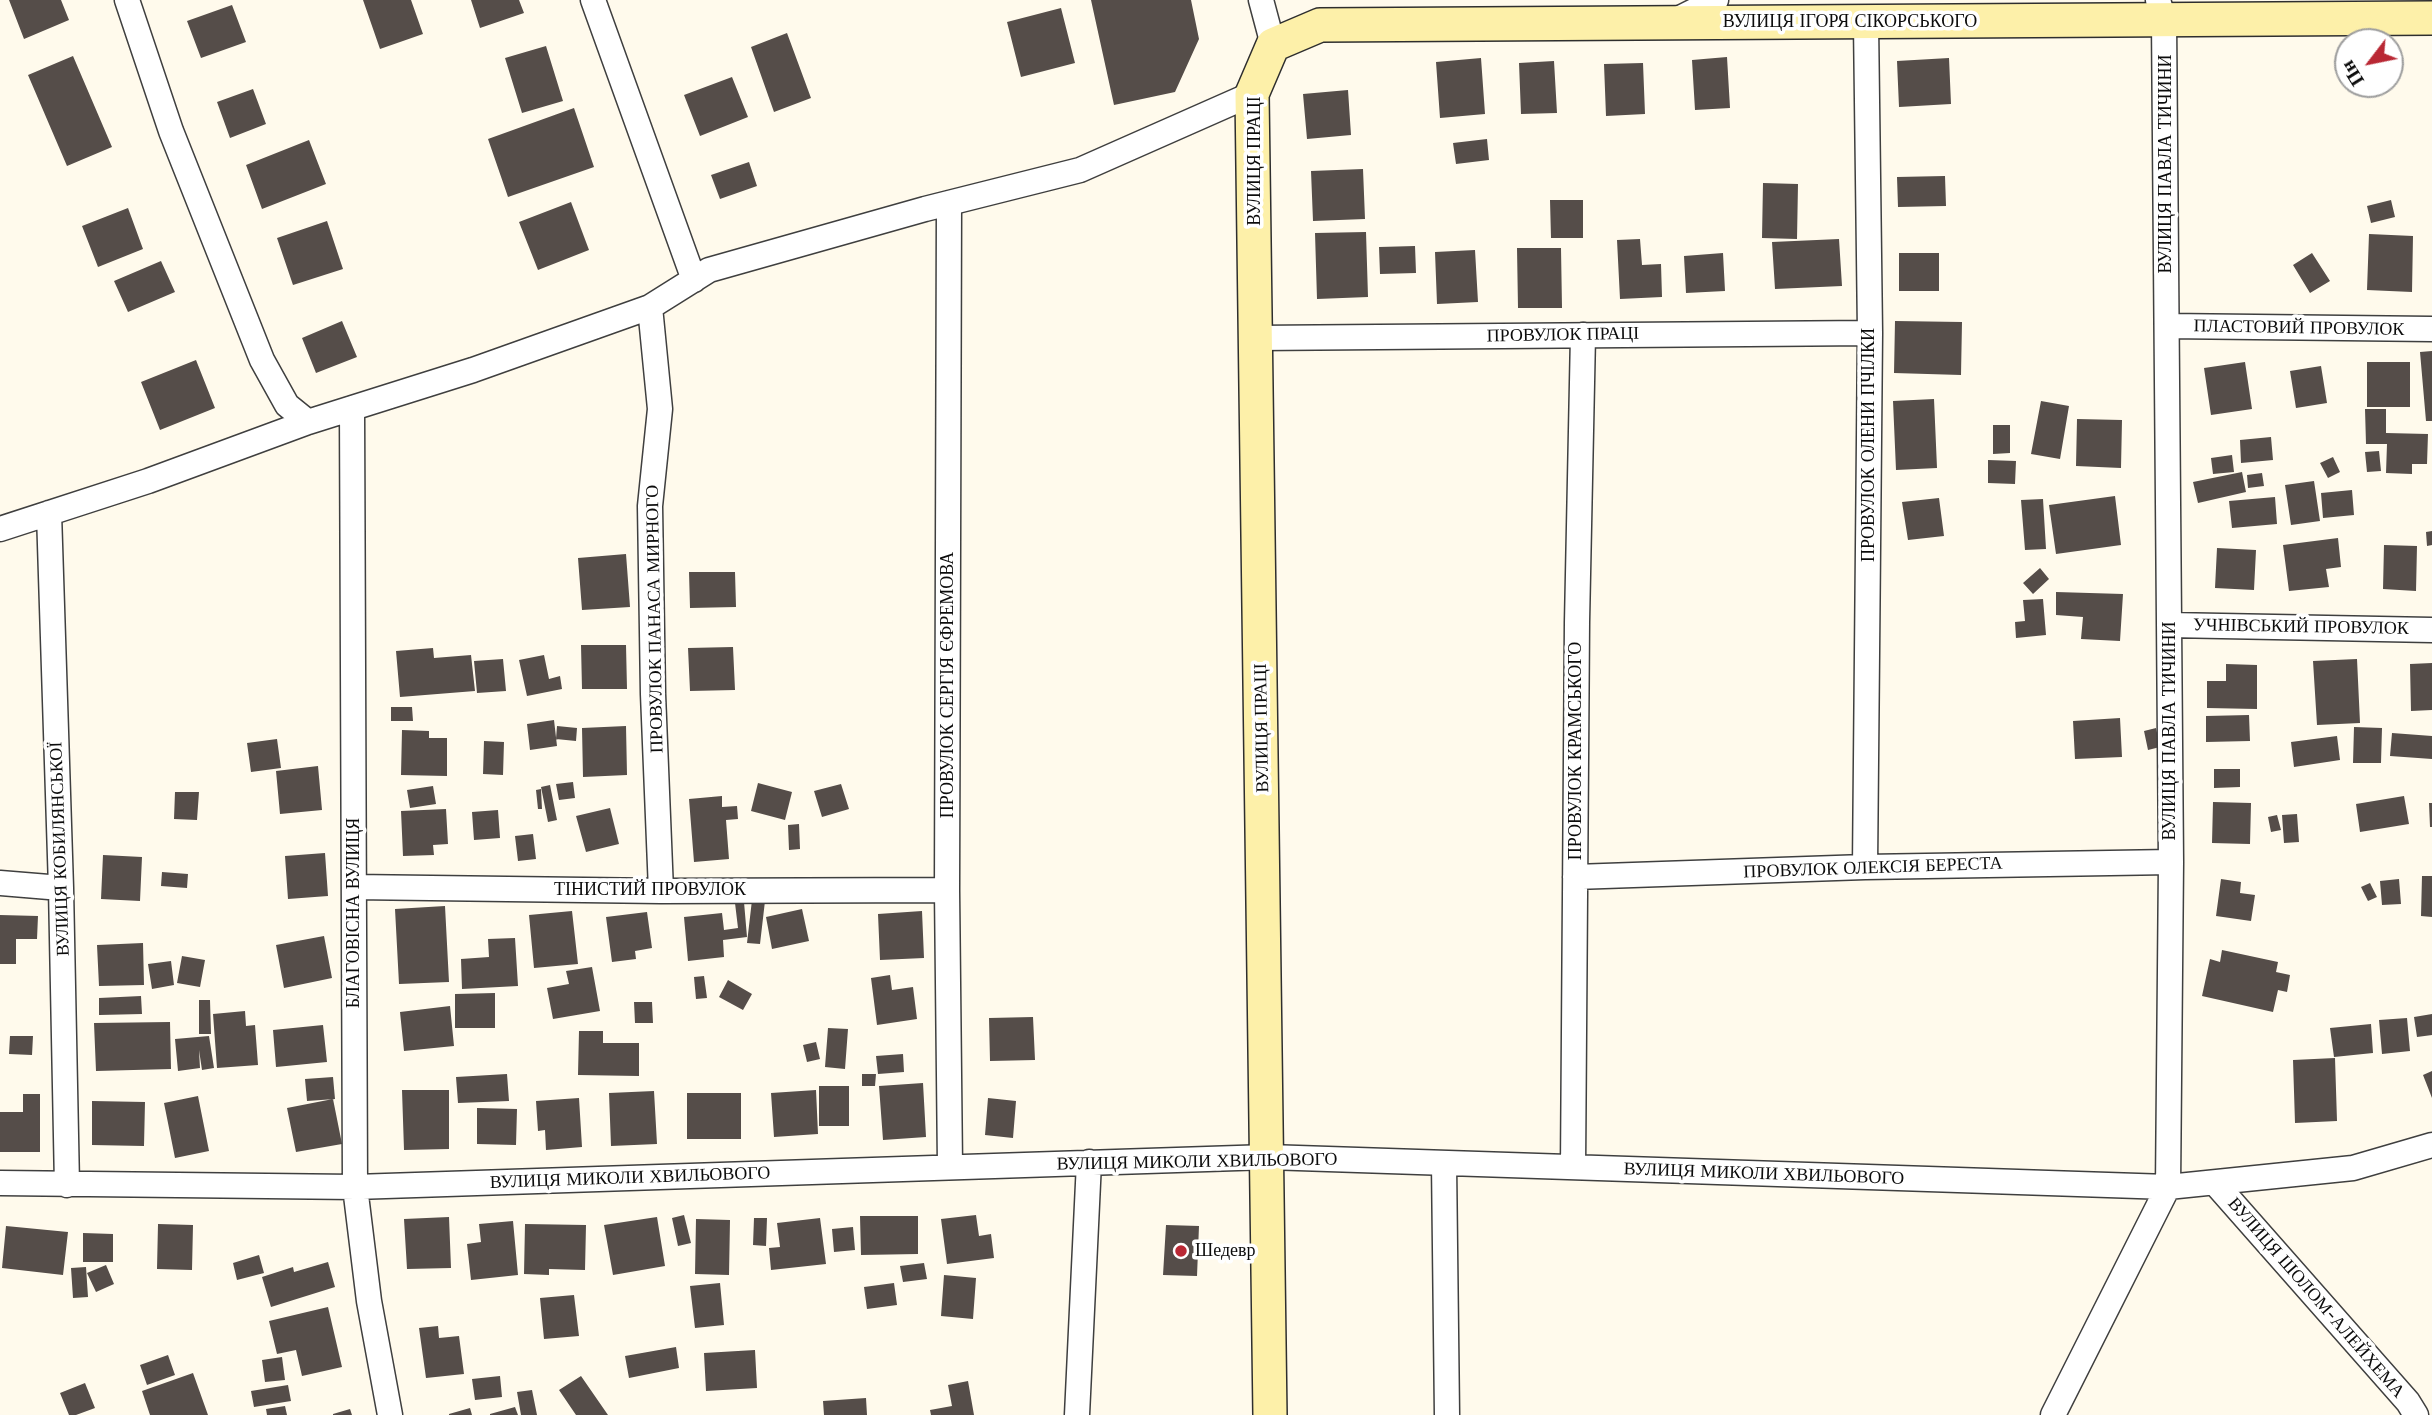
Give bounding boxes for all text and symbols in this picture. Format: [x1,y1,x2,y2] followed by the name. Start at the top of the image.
[1723,11,1977,33] street label: ВУЛИЦЯ ІГОРЯ СІКОРСЬКОГО
[2334,28,2404,98] north arrow
[2155,54,2177,274] street label: ВУЛИЦЯ ПАВЛА ТИЧИНИ
[2336,56,2369,90] text: Пн
[1244,96,1266,226] street label: ВУЛИЦЯ ПРАЦІ
[2193,315,2405,341] street label: ПЛАСТОВИЙ ПРОВУЛОК
[1487,323,1639,347] street label: ПРОВУЛОК ПРАЦІ
[1858,328,1880,562] street label: ПРОВУЛОК ОЛЕНИ ПЧІЛКИ
[642,485,668,753] street label: ПРОВУЛОК ПАНАСА МИРНОГО
[937,552,959,818] street label: ПРОВУЛОК СЕРГІЯ ЄФРЕМОВА
[2193,614,2409,640] street label: УЧНІВСЬКИЙ ПРОВУЛОК
[2159,621,2181,841] street label: ВУЛИЦЯ ПАВЛА ТИЧИНИ
[1565,642,1587,860] street label: ПРОВУЛОК КРАМСЬКОГО
[1250,663,1274,793] street label: ВУЛИЦЯ ПРАЦІ
[45,741,75,957] street label: ВУЛИЦЯ КОБИЛЯНСЬКОЇ
[343,818,365,1008] street label: БЛАГОВІСНА ВУЛИЦЯ
[1743,853,2003,883] street label: ПРОВУЛОК ОЛЕКСІЯ БЕРЕСТА
[554,879,746,901] street label: ТІНИСТИЙ ПРОВУЛОК
[1056,1149,1338,1175] street label: ВУЛИЦЯ МИКОЛИ ХВИЛЬОВОГО
[1623,1158,1905,1190] street label: ВУЛИЦЯ МИКОЛИ ХВИЛЬОВОГО
[489,1162,771,1194] street label: ВУЛИЦЯ МИКОЛИ ХВИЛЬОВОГО
[2223,1193,2409,1403] street label: ВУЛИЦЯ ШОЛОМ-АЛЕЙХЕМА
[1195,1240,1256,1262] place label: Шедевр
[1173,1243,1189,1259] marker: Шедевр

